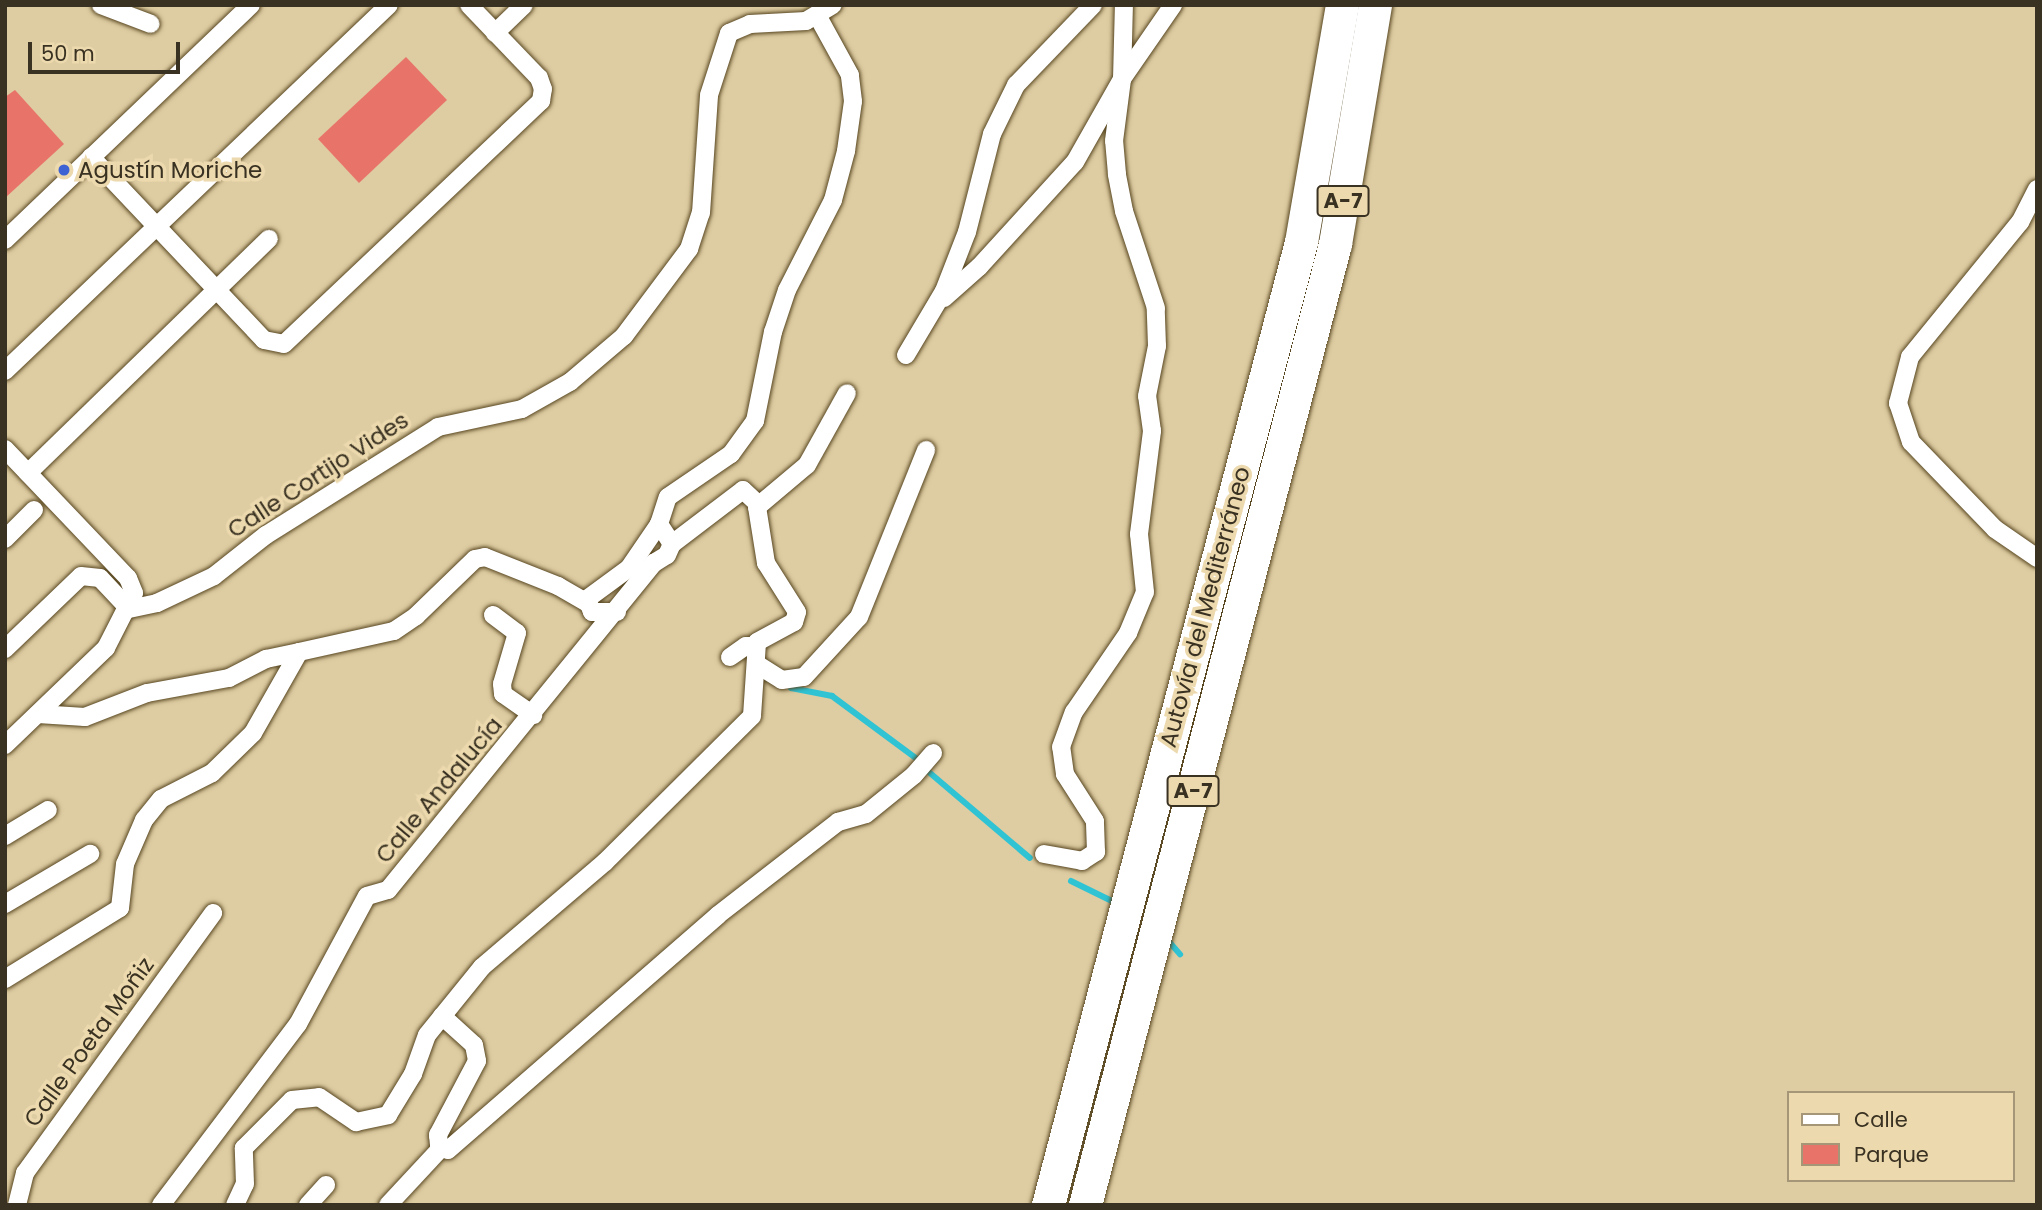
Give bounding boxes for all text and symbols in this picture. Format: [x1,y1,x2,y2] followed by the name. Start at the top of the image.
[32,28,184,72] scale bar
[41,39,95,68] text: 50 m
[78,156,262,184] place label: Agustín Moriche
[56,162,72,178] marker: Agustín Moriche
[1315,184,1371,218] road number: A-7
[223,406,413,544] street label: Calle Cortijo Vides
[1154,464,1256,750] street label: Autovía del Mediterráneo
[370,711,508,869] street label: Calle Andalucía
[1165,774,1221,808] road number: A-7
[18,952,160,1132] street label: Calle Poeta Moñiz
[1786,1091,2014,1182] legend
[1854,1105,1908,1134] text: Calle
[1854,1140,1929,1169] text: Parque

